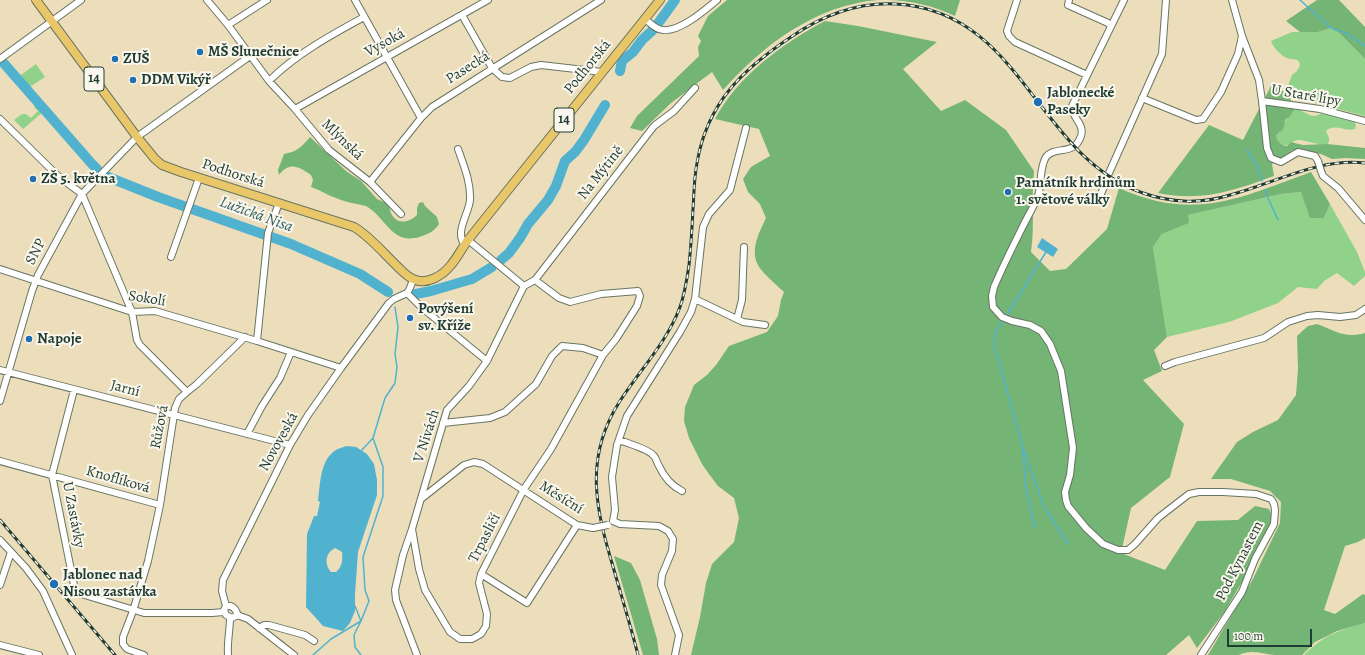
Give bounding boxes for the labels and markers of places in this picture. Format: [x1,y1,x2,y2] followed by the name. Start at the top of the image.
[208,43,299,61] place label: MŠ Slunečnice
[195,47,205,57] marker: MŠ Slunečnice
[123,50,150,68] place label: ZUŠ
[110,54,120,64] marker: ZUŠ
[141,71,211,89] place label: DDM Vikýř
[128,75,138,85] marker: DDM Vikýř
[1047,84,1114,119] place label: Jablonecké Paseky
[1032,96,1044,108] marker: Jablonecké Paseky
[41,170,116,188] place label: ZŠ 5. května
[28,174,38,184] marker: ZŠ 5. května
[1016,174,1135,209] place label: Památník hrdinům 1. světové války
[1003,187,1013,197] marker: Památník hrdinům 1. světové války
[418,300,473,335] place label: Povýšení sv. Kříže
[405,313,415,323] marker: Povýšení sv. Kříže
[37,330,82,348] place label: Napoje
[24,334,34,344] marker: Napoje
[63,566,157,601] place label: Jablonec nad Nisou zastávka
[48,578,60,590] marker: Jablonec nad Nisou zastávka

